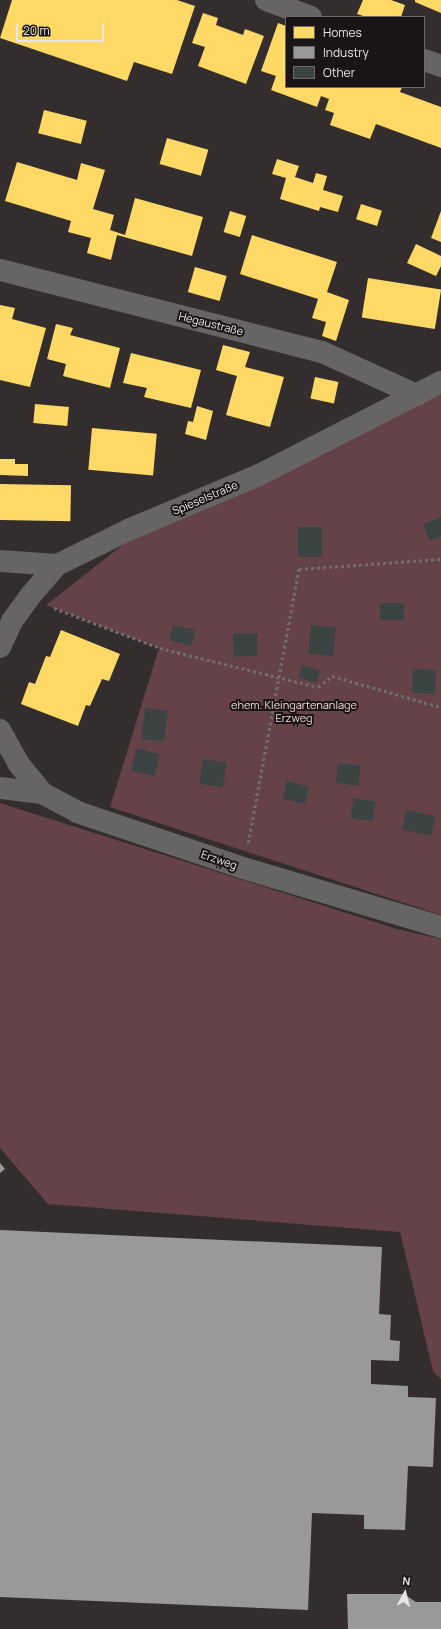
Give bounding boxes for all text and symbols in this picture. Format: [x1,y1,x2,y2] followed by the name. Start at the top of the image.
[18,16,106,42] scale bar
[285,16,425,88] legend
[23,22,50,39] text: 20 m
[323,24,362,41] text: Homes
[323,44,369,61] text: Industry
[323,64,355,81] text: Other
[177,310,245,338] street label: Hegaustraße
[170,478,240,518] street label: Spieselstraße
[231,699,357,725] park label: ehem. Kleingartenanlage Erzweg
[199,848,239,872] street label: Erzweg
[385,1573,425,1613] north arrow
[402,1573,411,1589] text: N

